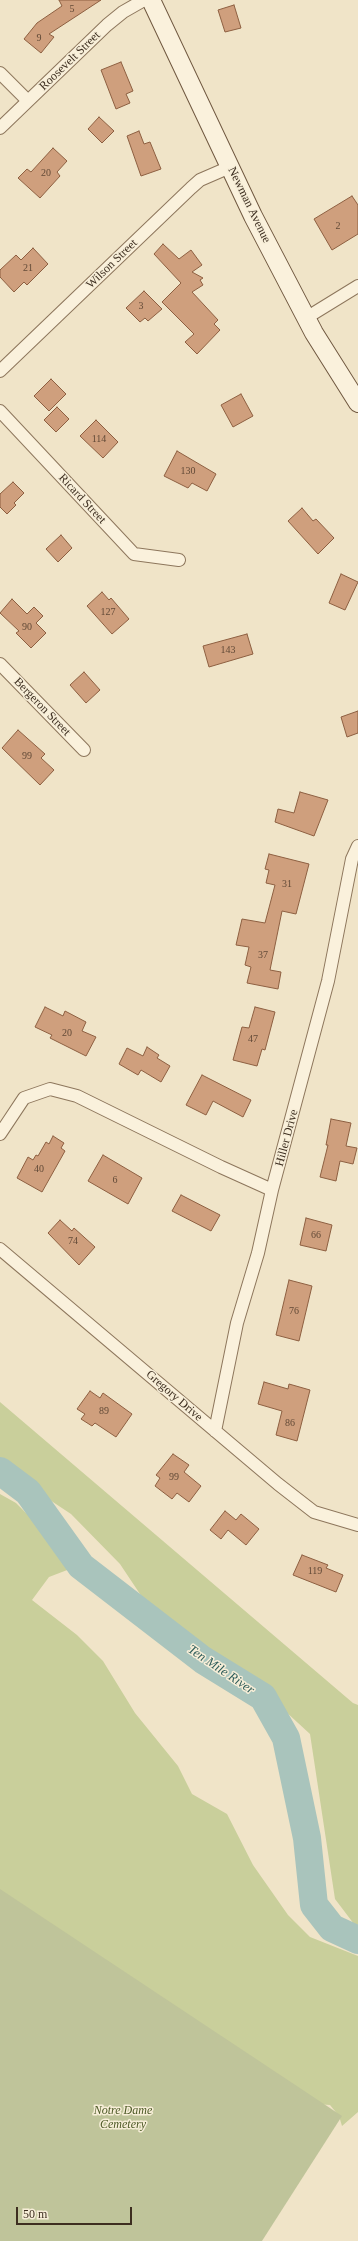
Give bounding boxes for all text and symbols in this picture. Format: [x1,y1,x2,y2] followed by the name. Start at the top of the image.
[70,3,74,15] house number: 5
[37,28,103,94] street label: Roosevelt Street
[36,32,42,44] house number: 9
[224,165,274,245] street label: Newman Avenue
[41,167,51,179] house number: 20
[336,220,340,232] house number: 2
[84,236,140,292] street label: Wilson Street
[23,262,33,274] house number: 21
[138,300,144,312] house number: 3
[92,433,106,445] house number: 114
[180,465,196,477] house number: 130
[55,471,109,527] street label: Ricard Street
[100,606,116,618] house number: 127
[22,621,32,633] house number: 90
[220,644,236,656] house number: 143
[11,675,73,739] street label: Bergeron Street
[22,750,32,762] house number: 99
[282,878,292,890] house number: 31
[258,949,268,961] house number: 37
[62,1027,72,1039] house number: 20
[248,1033,258,1045] house number: 47
[272,1108,302,1168] street label: Hiller Drive
[34,1163,44,1175] house number: 40
[112,1174,118,1186] house number: 6
[311,1229,321,1241] house number: 66
[68,1235,78,1247] house number: 74
[289,1305,299,1317] house number: 76
[143,1368,205,1424] street label: Gregory Drive
[99,1405,109,1417] house number: 89
[285,1417,295,1429] house number: 86
[169,1471,179,1483] house number: 99
[308,1565,322,1577] house number: 119
[185,1642,257,1698] water label: Ten Mile River
[94,2104,152,2132] park label: Notre Dame Cemetery
[18,2199,134,2225] scale bar
[23,2207,47,2221] text: 50 m

